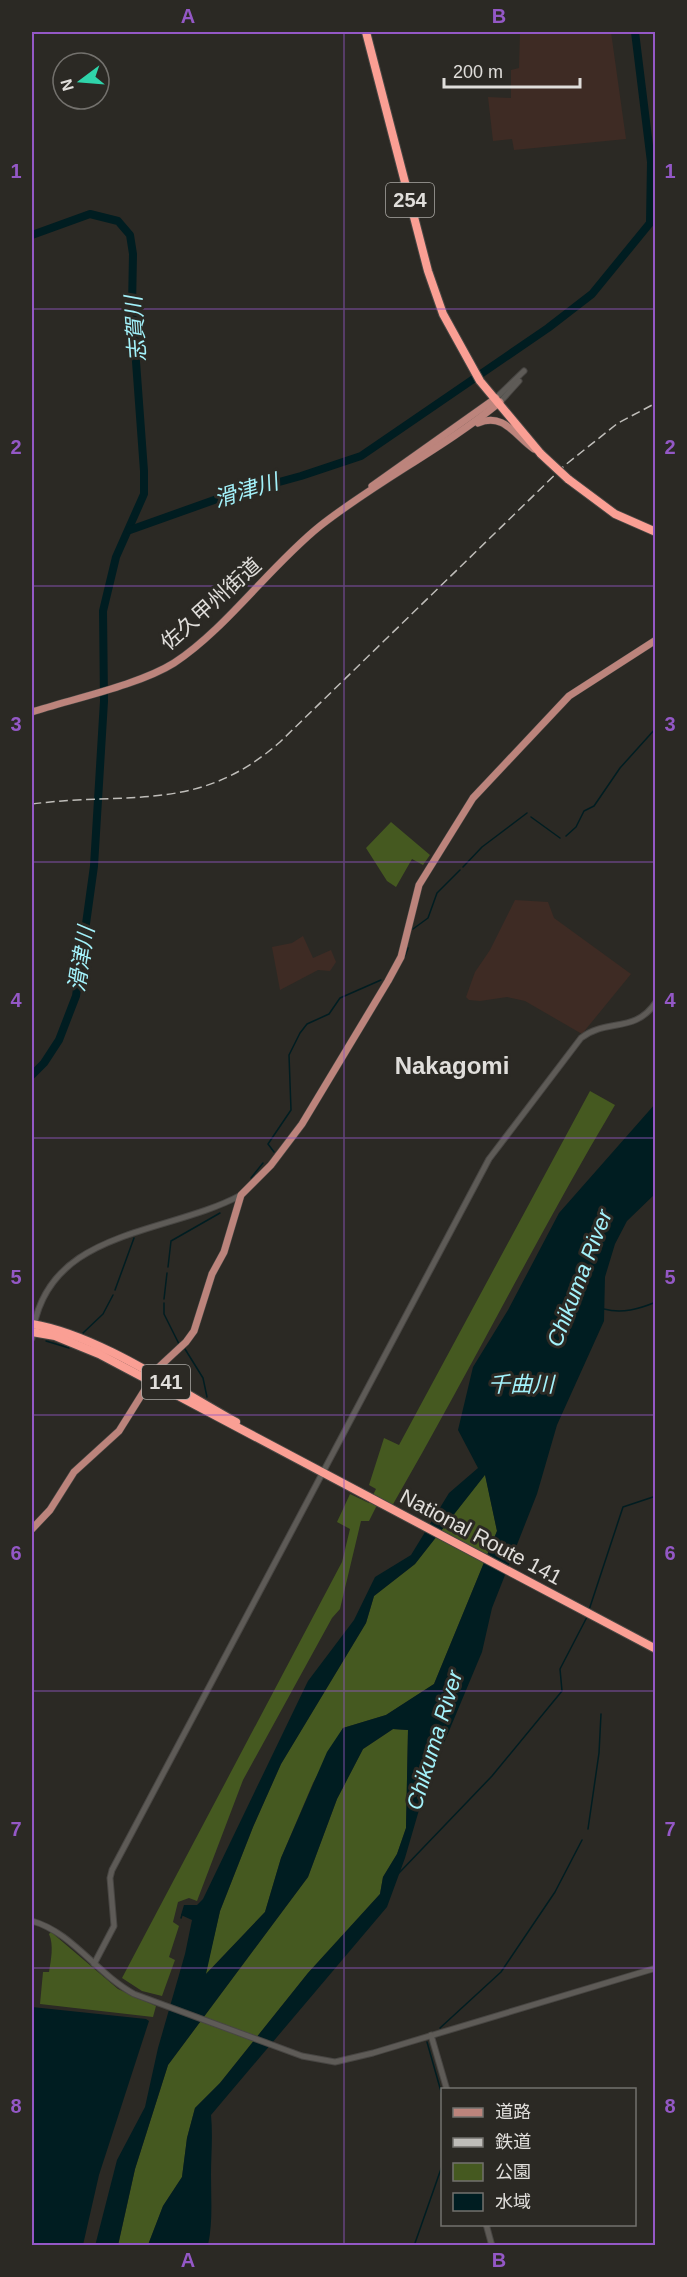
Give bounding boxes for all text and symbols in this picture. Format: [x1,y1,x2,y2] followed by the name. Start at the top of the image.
[181,5,195,27] text: A
[492,5,506,27] text: B
[51,51,111,111] north arrow
[444,51,580,89] scale bar
[453,62,503,82] text: 200 m
[57,77,77,93] text: N
[10,160,22,182] text: 1
[664,160,676,182] text: 1
[386,183,434,217] road number: 254
[121,293,150,363] water label: 志賀川
[10,436,22,458] text: 2
[664,436,676,458] text: 2
[211,468,283,512] water label: 滑津川
[156,553,265,654] street label: 佐久甲州街道
[10,713,22,735] text: 3
[664,713,676,735] text: 3
[64,923,99,994] water label: 滑津川
[10,989,22,1011] text: 4
[664,989,676,1011] text: 4
[395,1052,509,1079] district label: Nakagomi
[542,1205,618,1350] water label: Chikuma River
[10,1266,22,1288] text: 5
[664,1266,676,1288] text: 5
[142,1365,190,1399] road number: 141
[488,1372,556,1397] water label: 千曲川
[396,1484,566,1589] street label: National Route 141
[10,1542,22,1564] text: 6
[664,1542,676,1564] text: 6
[401,1666,468,1813] water label: Chikuma River
[10,1818,22,1840] text: 7
[664,1818,676,1840] text: 7
[441,2088,636,2226] legend
[10,2095,22,2117] text: 8
[664,2095,676,2117] text: 8
[495,2102,531,2122] text: 道路
[495,2132,531,2152] text: 鉄道
[495,2162,531,2182] text: 公園
[495,2192,531,2212] text: 水域
[181,2249,195,2271] text: A
[492,2249,506,2271] text: B

